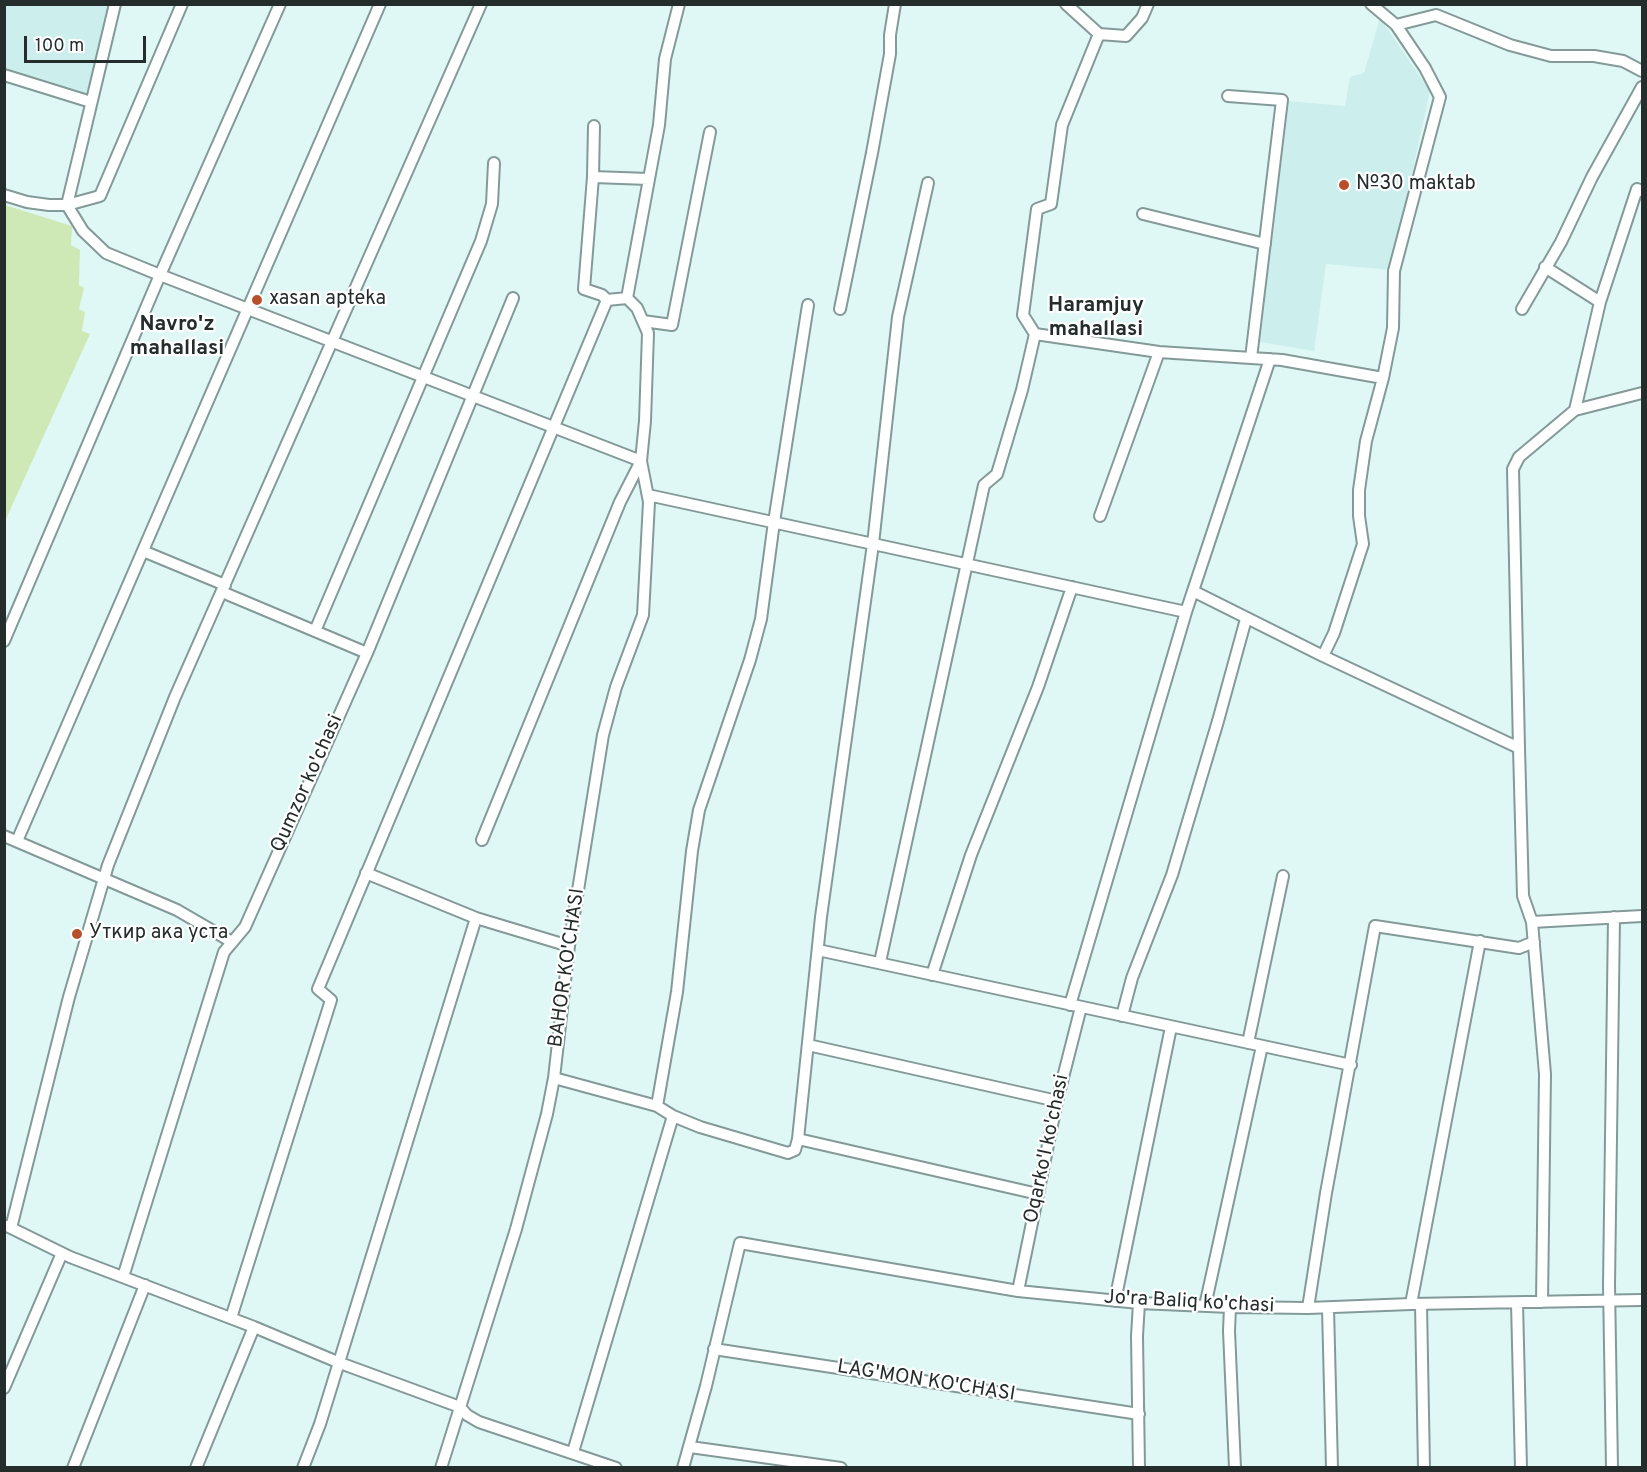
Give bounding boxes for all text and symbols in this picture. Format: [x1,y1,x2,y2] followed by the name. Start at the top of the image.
[27,24,148,62] scale bar
[35,35,84,58] text: 100 m
[1356,173,1476,197] place label: №30 maktab
[1337,178,1351,192] marker: №30 maktab
[269,288,386,312] place label: xasan apteka
[250,293,264,307] marker: xasan apteka
[1048,294,1144,344] district label: Haramjuy mahallasi
[130,313,224,363] district label: Navro'z mahallasi
[267,711,349,857] street label: Qumzor ko'chasi
[545,887,591,1049] street label: BAHOR KO'CHASI
[89,922,228,946] place label: Уткир ака уста
[70,927,84,941] marker: Уткир ака уста
[1021,1072,1075,1226] street label: Oqarko'l ko'chasi
[1103,1287,1275,1319] street label: Jo'ra Baliq ko'chasi
[835,1356,1017,1408] street label: LAG'MON KO'CHASI

